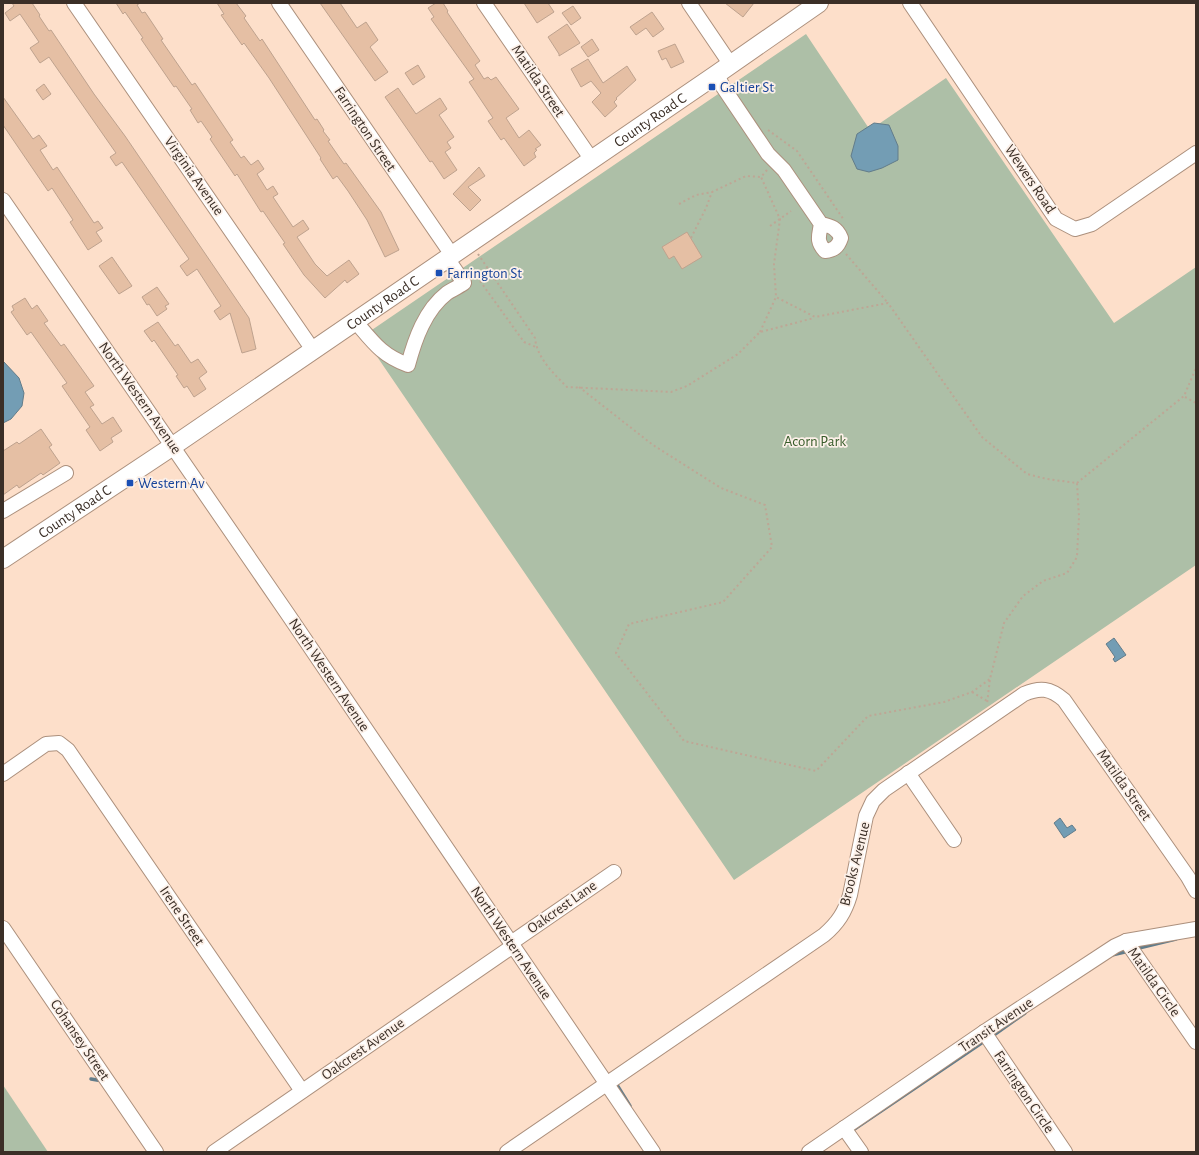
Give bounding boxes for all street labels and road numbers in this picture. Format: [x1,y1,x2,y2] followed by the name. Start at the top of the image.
[509,42,568,120] street label: Matilda Street
[331,84,399,174] street label: Farrington Street
[611,90,689,150] street label: County Road C
[161,134,227,218] street label: Virginia Avenue
[1002,142,1058,216] street label: Wewers Road
[344,273,422,333] street label: County Road C
[96,339,184,457] street label: North Western Avenue
[35,482,114,541] street label: County Road C
[286,616,372,734] street label: North Western Avenue
[1094,747,1154,824] street label: Matilda Street
[837,820,873,908] street label: Brooks Avenue
[525,878,600,936] street label: Oakcrest Lane
[157,884,207,949] street label: Irene Street
[468,884,554,1002] street label: North Western Avenue
[1125,945,1183,1019] street label: Matilda Circle
[956,995,1036,1055] street label: Transit Avenue
[48,997,113,1083] street label: Cohansey Street
[319,1015,407,1083] street label: Oakcrest Avenue
[991,1048,1057,1136] street label: Farrington Circle

